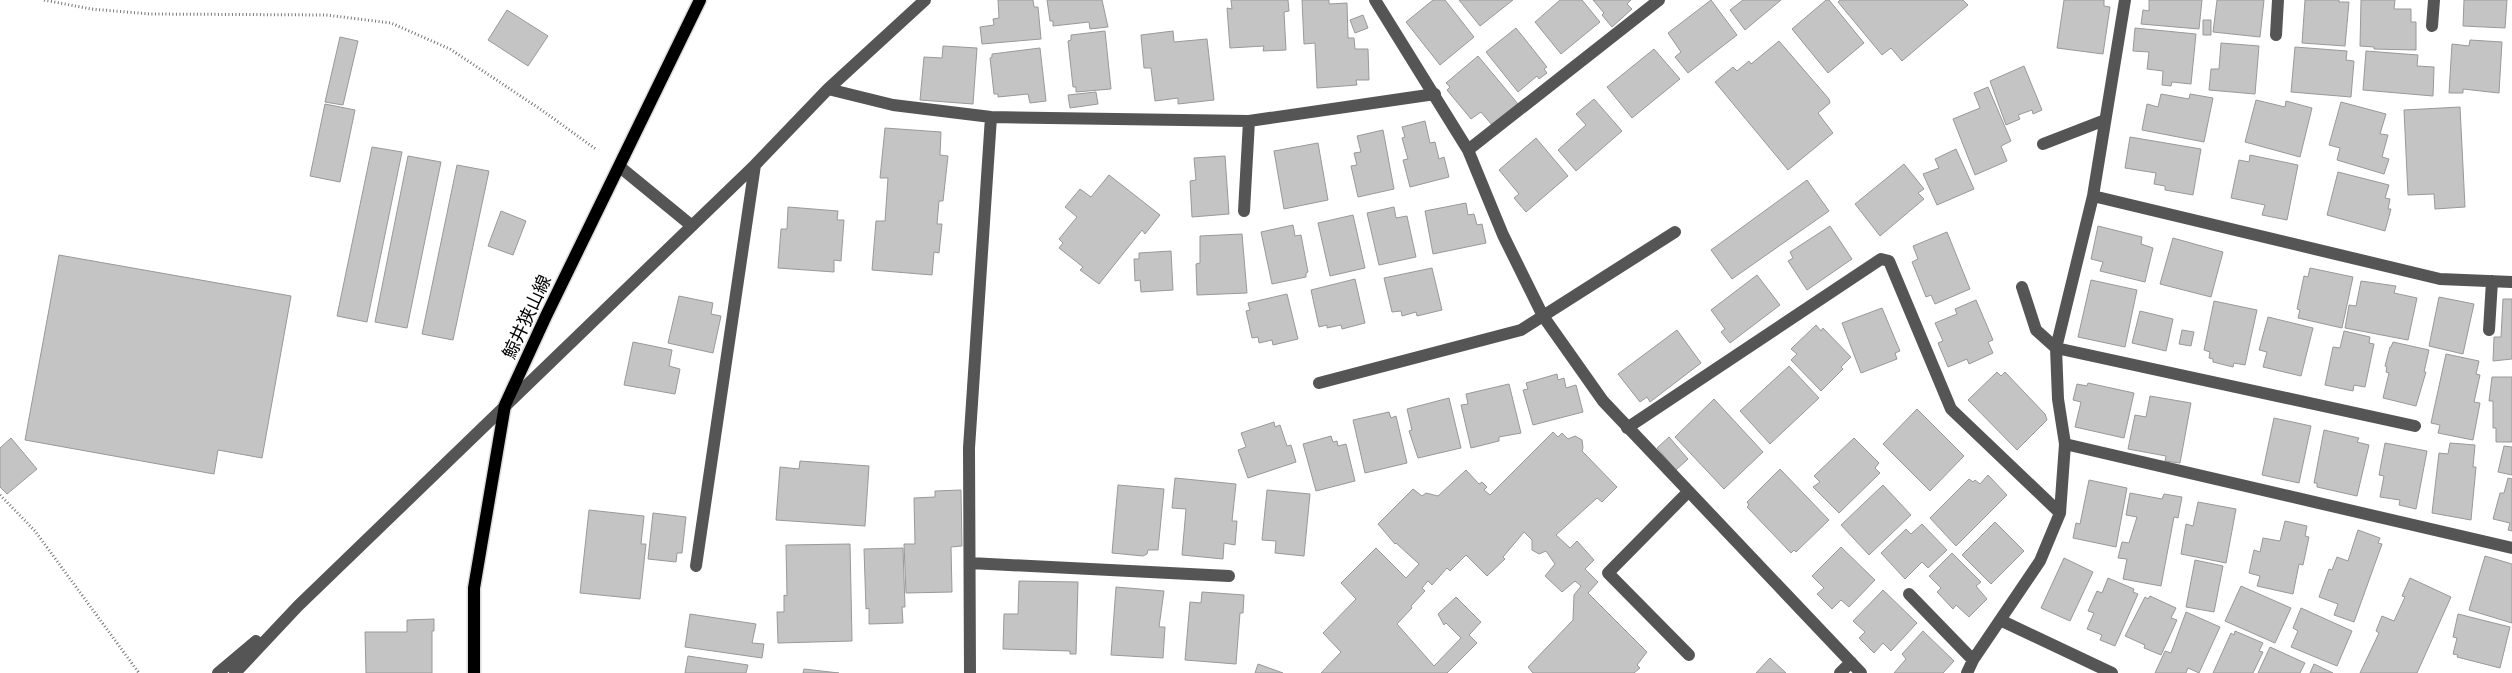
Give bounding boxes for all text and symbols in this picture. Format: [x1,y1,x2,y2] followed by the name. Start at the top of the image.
[499,272,555,362] street label: 鯨井狭山線

